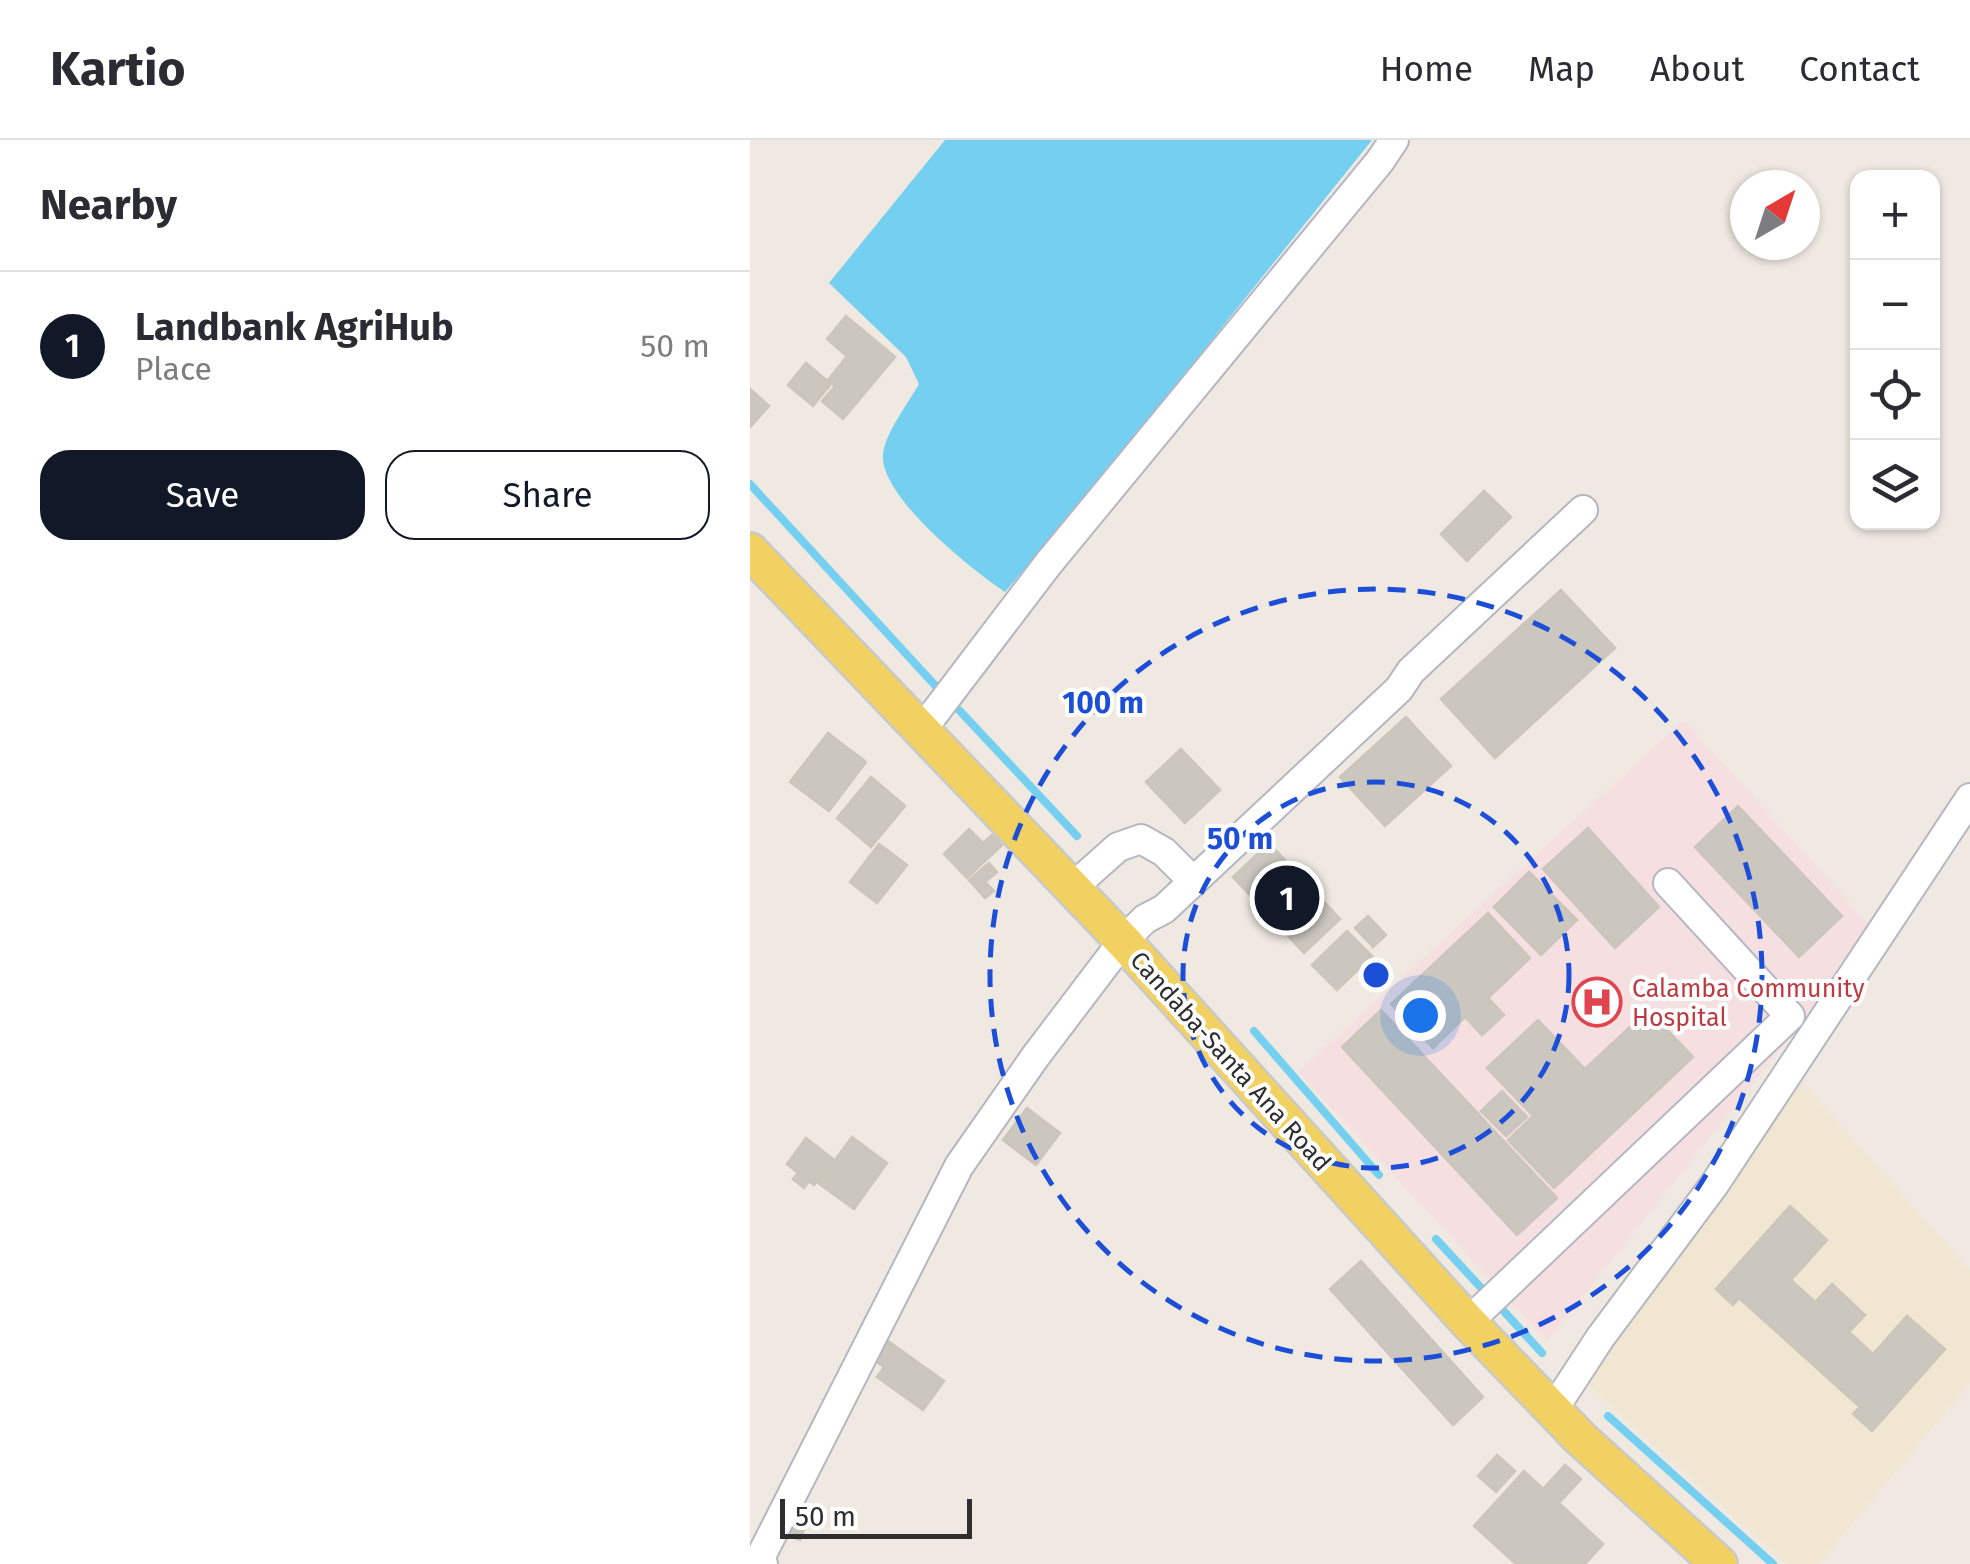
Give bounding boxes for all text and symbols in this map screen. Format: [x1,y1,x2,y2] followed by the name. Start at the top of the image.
[50,40,186,98] text: Kartio
[1380,48,1473,90] text: Home
[1528,48,1595,90] text: Map
[1650,48,1744,90] text: About
[1799,48,1920,90] text: Contact
[1730,170,1820,260] north arrow
[1850,170,1940,530] map controls
[1850,170,1940,260] button: +
[40,180,177,230] text: Nearby
[1850,260,1940,350] button: −
[135,304,454,350] text: Landbank AgriHub
[65,327,80,365] text: 1
[640,327,710,365] text: 50 m
[135,350,212,388] text: Place
[1850,350,1940,440] button: locate
[1850,440,1940,530] button: layers
[40,450,365,540] button: Save
[385,450,710,540] button: Share
[1062,685,1144,721] text: 100 m
[1207,821,1273,857] text: 50 m
[1254,860,1320,936] pin: 1
[1124,946,1337,1178] street label: Candaba-Santa Ana Road
[1358,957,1394,993] centre of rings
[1632,974,1865,1033] place label: Calamba Community Hospital
[1571,976,1623,1028] hospital icon: Calamba Community Hospital
[1395,990,1446,1041] your location
[780,1494,972,1538] scale bar
[795,1500,856,1533] text: 50 m

